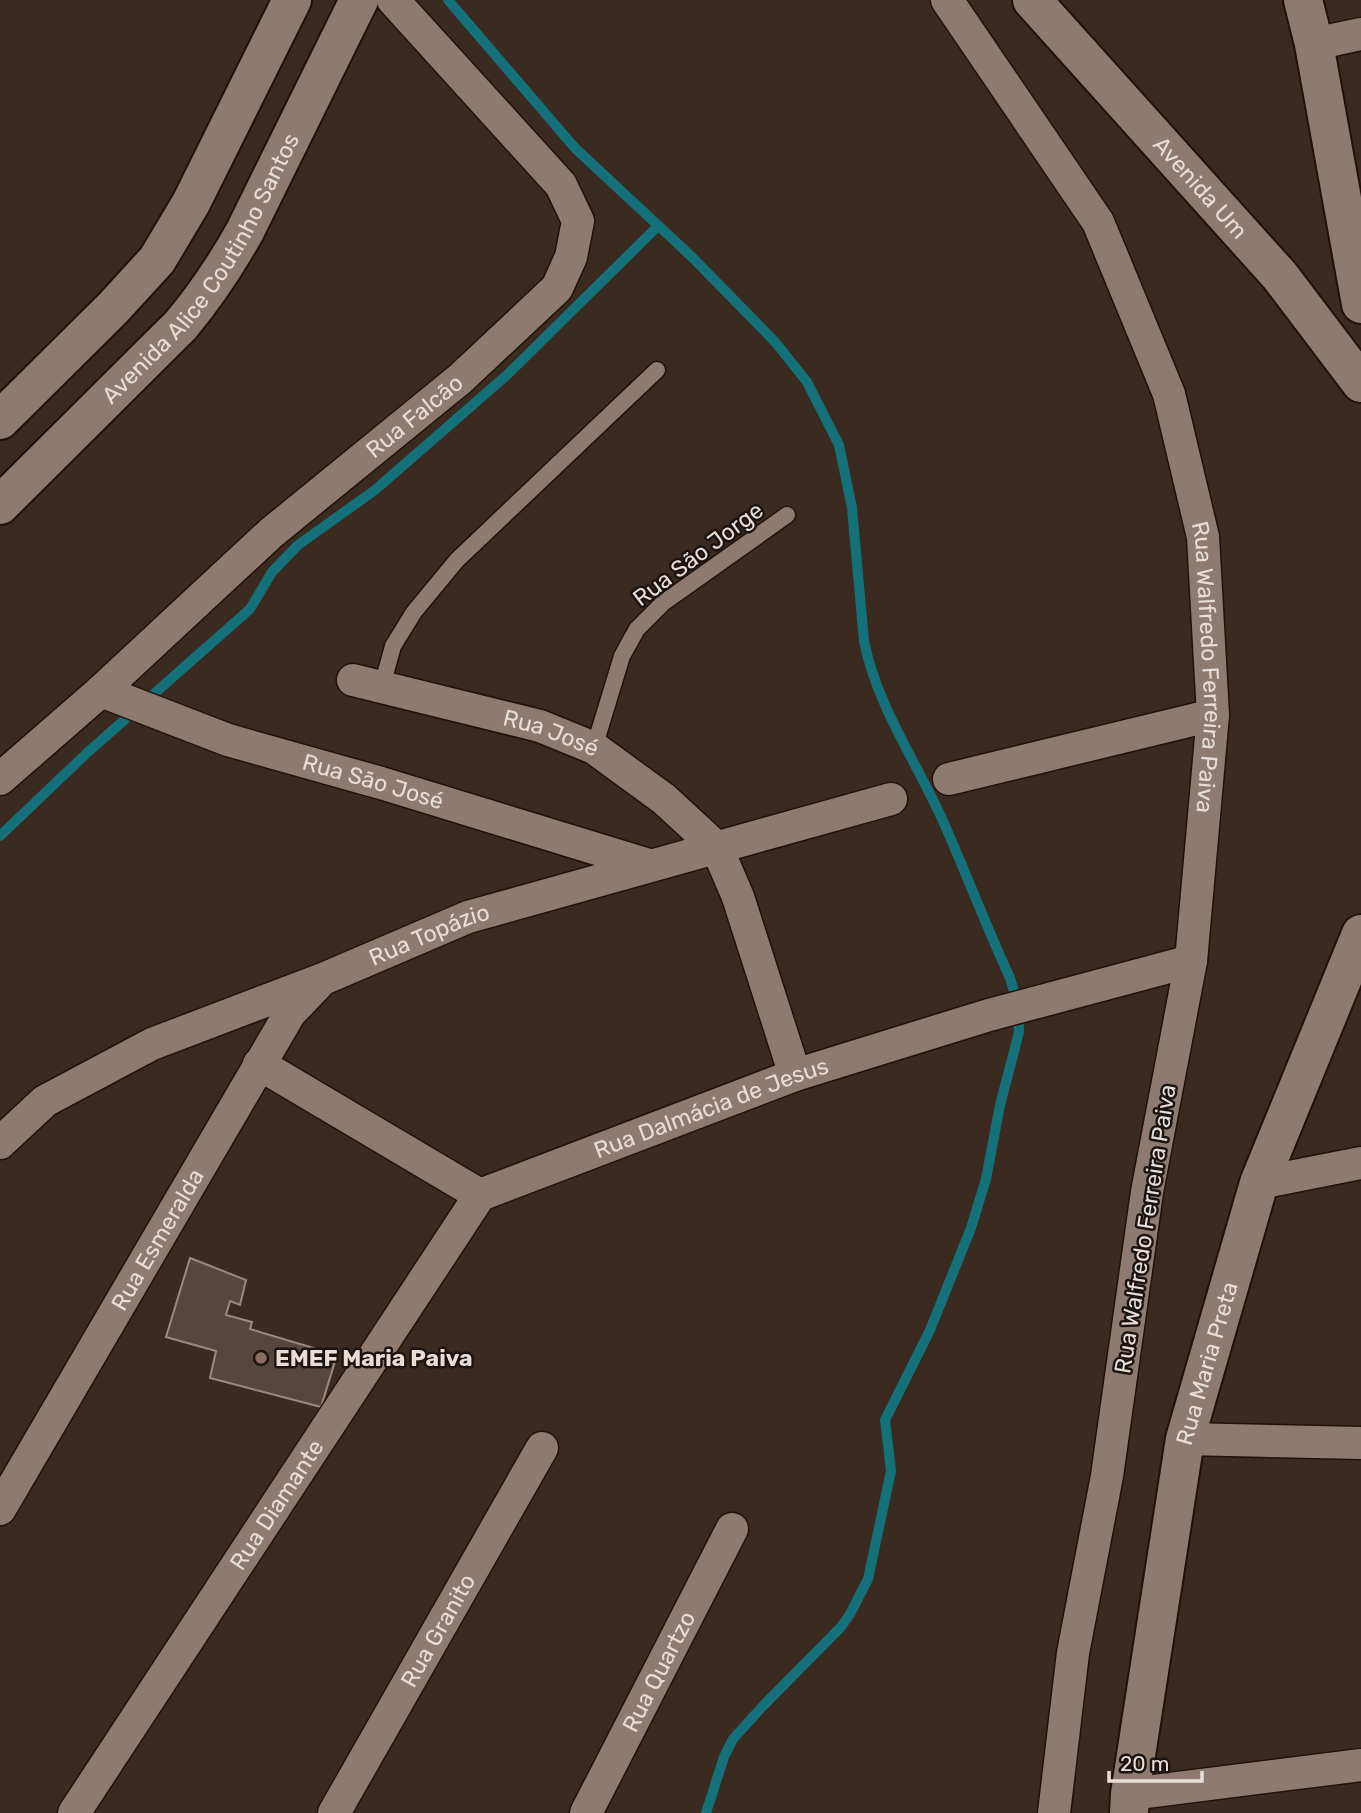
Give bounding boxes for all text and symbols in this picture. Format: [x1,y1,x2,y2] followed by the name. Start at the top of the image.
[96,128,305,410] street label: Avenida Alice Coutinho Santos
[1147,130,1254,244] street label: Avenida Um
[360,368,469,464] street label: Rua Falcão
[627,496,769,612] street label: Rua São Jorge
[1186,518,1227,814] street label: Rua Walfredo Ferreira Paiva
[500,703,603,762] street label: Rua José
[299,748,447,815] street label: Rua São José
[365,898,493,972] street label: Rua Topázio
[590,1052,832,1164] street label: Rua Dalmácia de Jesus
[1108,1082,1182,1376] street label: Rua Walfredo Ferreira Paiva
[105,1164,210,1316] street label: Rua Esmeralda
[1170,1278,1244,1448] street label: Rua Maria Preta
[275,1344,472,1372] place label: EMEF Maria Paiva
[253,1350,269,1366] marker: EMEF Maria Paiva
[224,1434,330,1575] street label: Rua Diamante
[395,1569,481,1692] street label: Rua Granito
[616,1607,701,1737] street label: Rua Quartzo
[1109,1740,1202,1784] scale bar
[1120,1751,1169,1776] text: 20 m

